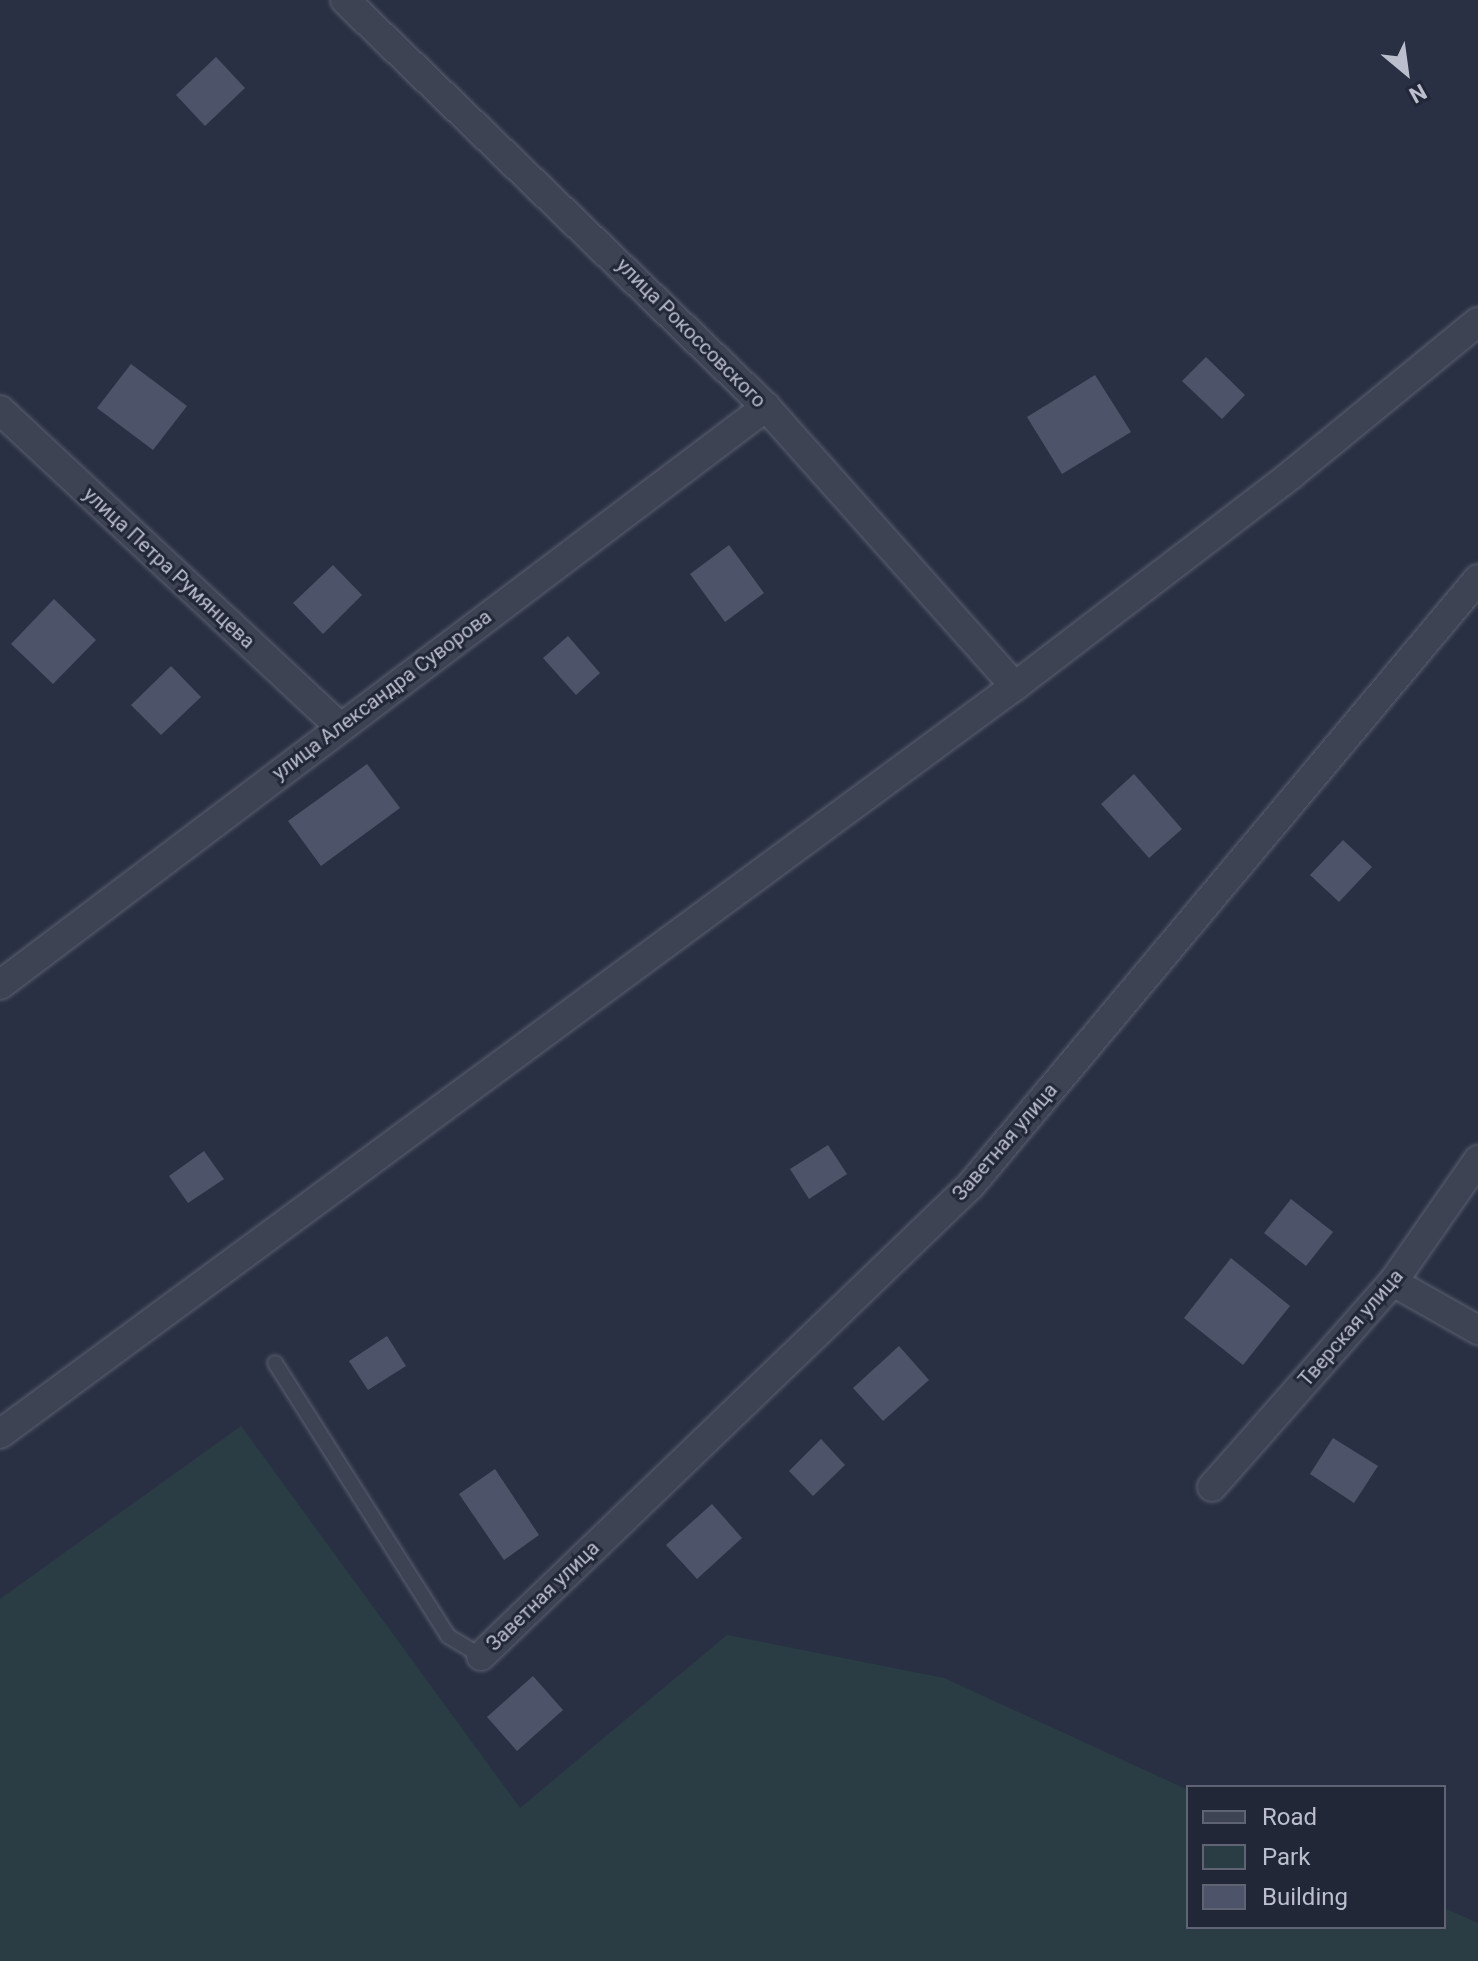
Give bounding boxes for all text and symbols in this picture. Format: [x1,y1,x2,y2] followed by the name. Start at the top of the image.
[1366,32,1446,112] north arrow
[1405,79,1431,108] text: N
[611,253,771,413] street label: улица Рокоссовского
[78,482,260,654] street label: улица Петра Румянцева
[268,605,496,785] street label: улица Александра Суворова
[948,1078,1062,1206] street label: Заветная улица
[1294,1265,1408,1391] street label: Тверская улица
[482,1536,604,1656] street label: Заветная улица
[1186,1785,1446,1929] legend
[1262,1803,1317,1831] text: Road
[1262,1843,1310,1871] text: Park
[1262,1883,1348,1911] text: Building

